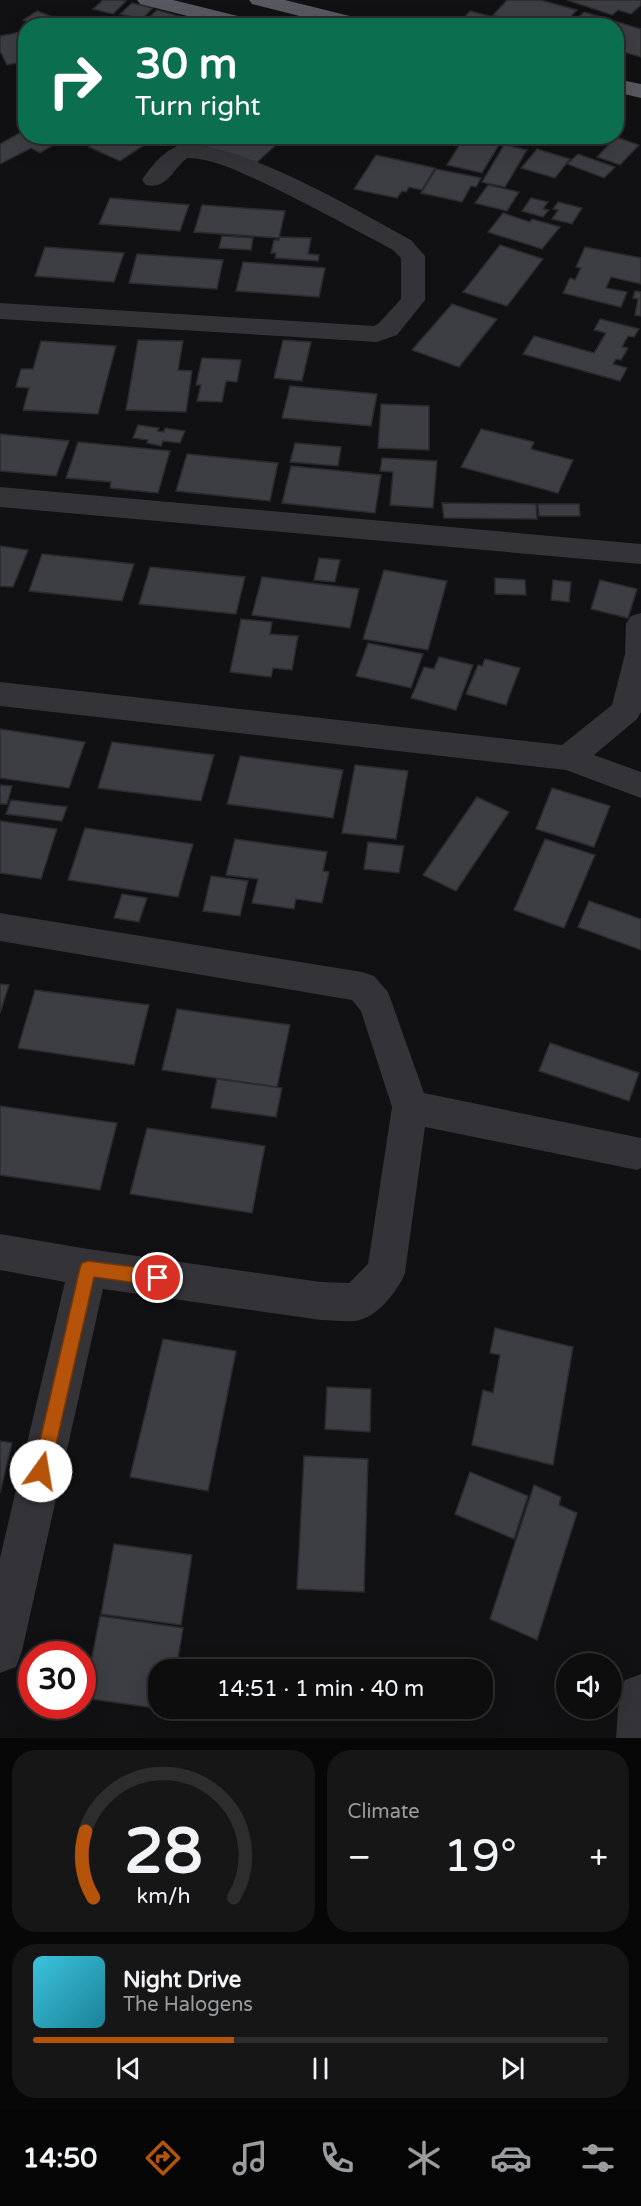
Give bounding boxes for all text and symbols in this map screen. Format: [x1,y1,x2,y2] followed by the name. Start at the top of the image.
[135,39,237,90] text: 30 m
[36,42,114,120] icon: right
[135,90,261,123] text: Turn right
[132,1252,183,1303] pin
[141,1261,174,1294] icon: arrive
[9,1439,73,1503] position arrow
[18,1641,96,1719] speed limit sign: 30
[556,1653,622,1719] map controls
[556,1653,622,1719] button: sound
[217,1676,424,1702] text: 14:51 · 1 min · 40 m
[348,1800,420,1824] text: Climate
[124,1815,202,1890] text: 28
[443,1830,517,1884] text: 19°
[348,1838,371,1877] text: −
[589,1838,608,1877] text: +
[136,1883,190,1909] text: km/h
[123,1967,241,1993] text: Night Drive
[123,1993,253,2017] text: The Halogens
[112,2052,145,2085] icon: previous
[304,2052,337,2085] icon: pause
[496,2052,529,2085] icon: next
[142,2137,184,2179] icon: directions
[229,2137,271,2179] icon: music
[316,2137,358,2179] icon: phone
[403,2137,445,2179] icon: climate
[490,2137,532,2179] icon: car
[577,2137,619,2179] icon: filters
[22,2142,97,2175] text: 14:50

